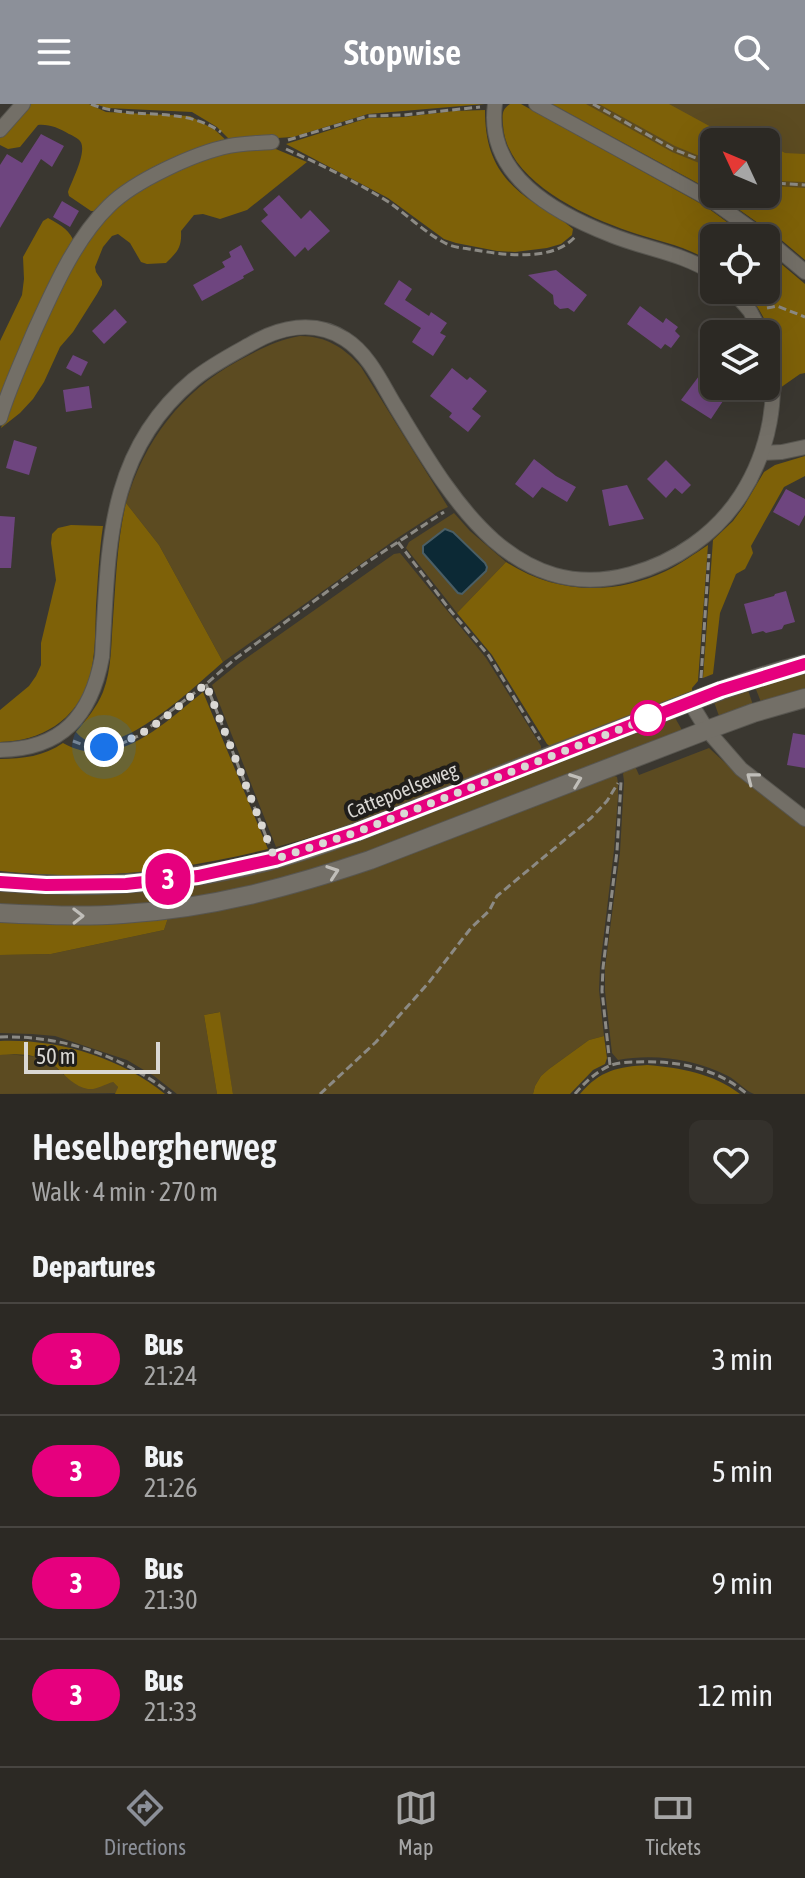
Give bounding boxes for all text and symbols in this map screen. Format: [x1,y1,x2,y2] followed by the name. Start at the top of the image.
[32,30,76,74] icon: menu
[729,30,773,74] icon: search
[344,31,461,73] text: Stopwise
[700,128,780,208] north arrow
[700,128,780,400] map controls
[700,224,780,304] button: locate
[700,320,780,400] button: layers
[631,701,665,735] unlabelled marker
[84,727,124,767] your location
[343,757,461,823] street label: Cattepoelseweg
[568,773,582,790] one-way arrow
[747,773,762,788] one-way arrow
[142,853,194,905] line badge: 3
[161,863,175,895] text: 3
[325,866,339,882] one-way arrow
[72,907,85,925] one-way arrow
[24,1038,160,1074] scale bar
[36,1043,76,1069] text: 50 m
[689,1120,773,1204] button: heart
[32,1125,277,1168] text: Heselbergherweg
[32,1177,218,1207] text: Walk · 4 min · 270 m
[32,1249,155,1283] text: Departures
[144,1327,183,1361] text: Bus
[712,1342,773,1376] text: 3 min
[69,1343,83,1375] text: 3
[144,1361,198,1391] text: 21:24
[144,1439,183,1473] text: Bus
[712,1454,773,1488] text: 5 min
[69,1455,83,1487] text: 3
[144,1473,198,1503] text: 21:26
[144,1551,183,1585] text: Bus
[712,1566,773,1600] text: 9 min
[69,1567,83,1599] text: 3
[144,1585,198,1615] text: 21:30
[144,1663,183,1697] text: Bus
[698,1678,773,1712] text: 12 min
[69,1679,83,1711] text: 3
[144,1697,198,1727] text: 21:33
[104,1786,186,1860] tab: Directions
[394,1786,438,1860] tab: Map
[645,1786,701,1860] tab: Tickets

